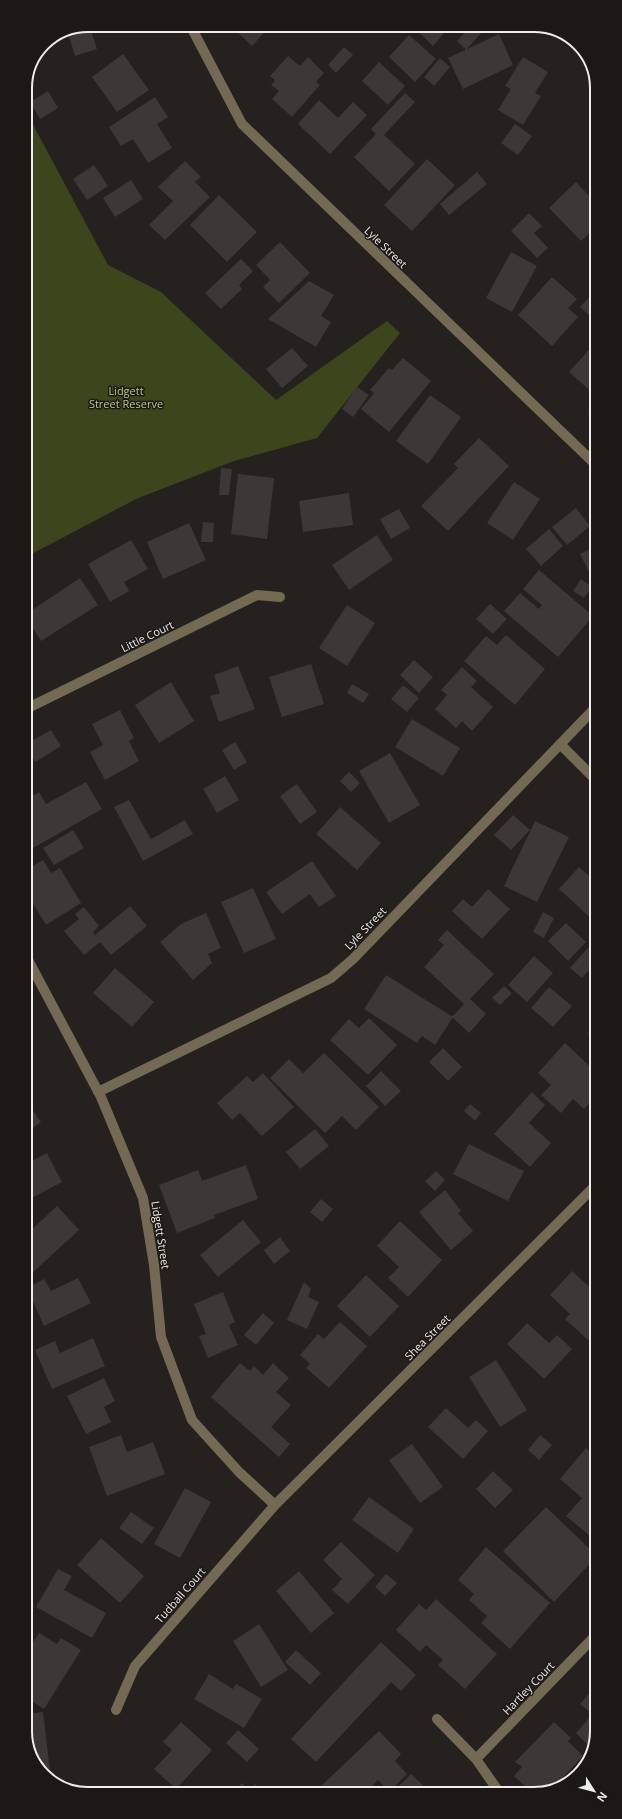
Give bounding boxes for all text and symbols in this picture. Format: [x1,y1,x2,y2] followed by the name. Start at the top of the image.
[361,223,411,271] street label: Lyle Street
[89,383,163,411] park label: Lidgett Street Reserve
[118,617,176,655] street label: Little Court
[341,903,389,953] street label: Lyle Street
[148,1200,174,1270] street label: Lidgett Street
[401,1311,453,1363] street label: Shea Street
[152,1564,209,1626] street label: Tudball Court
[499,1658,557,1718] street label: Hartley Court
[574,1771,614,1811] north arrow
[594,1789,611,1805] text: N

